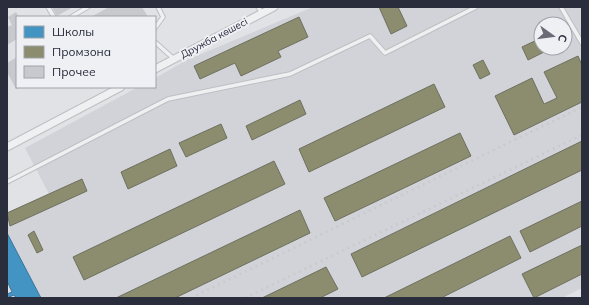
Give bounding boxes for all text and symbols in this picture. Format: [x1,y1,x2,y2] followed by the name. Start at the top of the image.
[178,15,250,61] street label: Дружба көшесі
[16,16,156,88] legend
[533,16,573,56] north arrow
[52,24,94,39] text: Школы
[555,33,570,44] text: С
[52,44,111,59] text: Промзона
[52,64,96,79] text: Прочее

